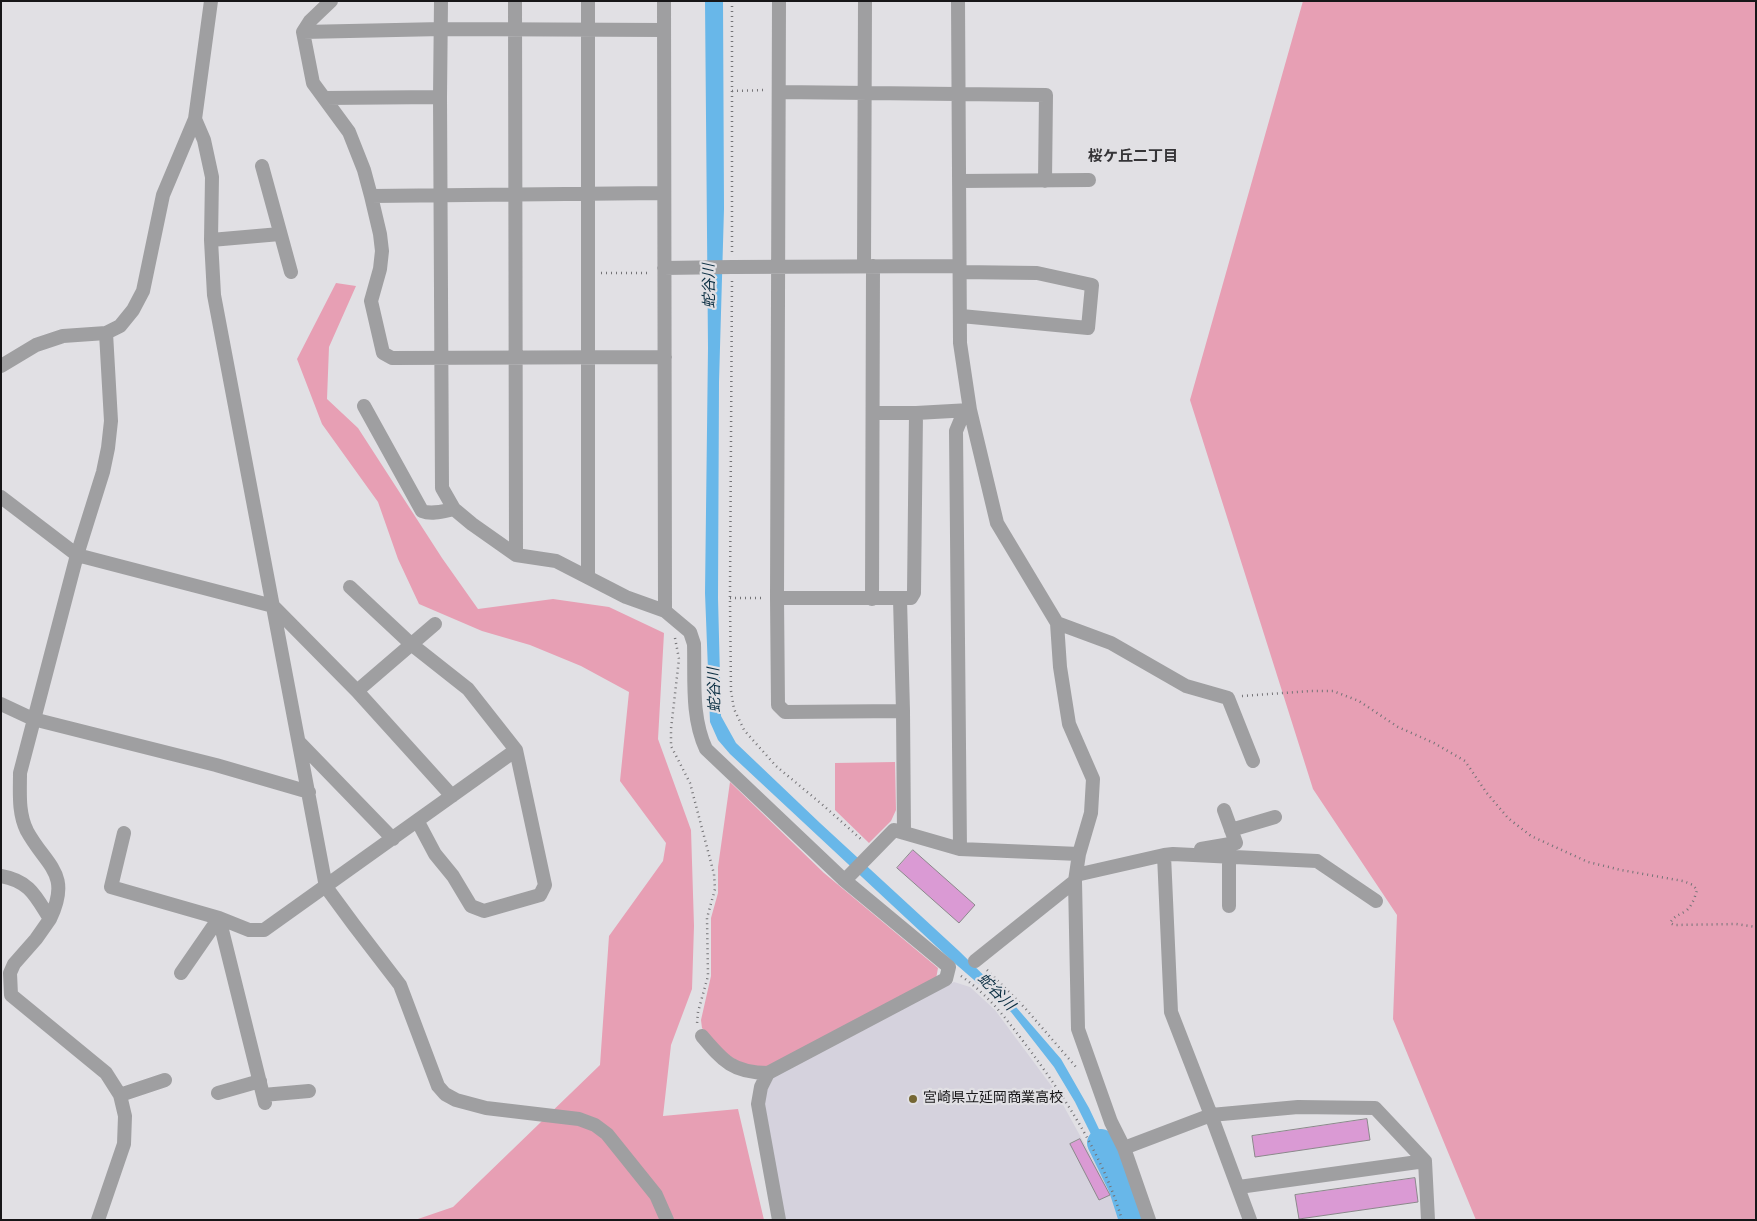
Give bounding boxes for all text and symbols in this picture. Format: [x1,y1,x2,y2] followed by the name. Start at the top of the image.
[1088,149,1178,167] district label: 桜ケ丘二丁目
[702,263,720,309] water label: 蛇谷川
[706,667,726,713] water label: 蛇谷川
[973,971,1017,1015] water label: 蛇谷川
[923,1091,1063,1107] place label: 宮崎県立延岡商業高校
[907,1093,919,1105] marker: 宮崎県立延岡商業高校

